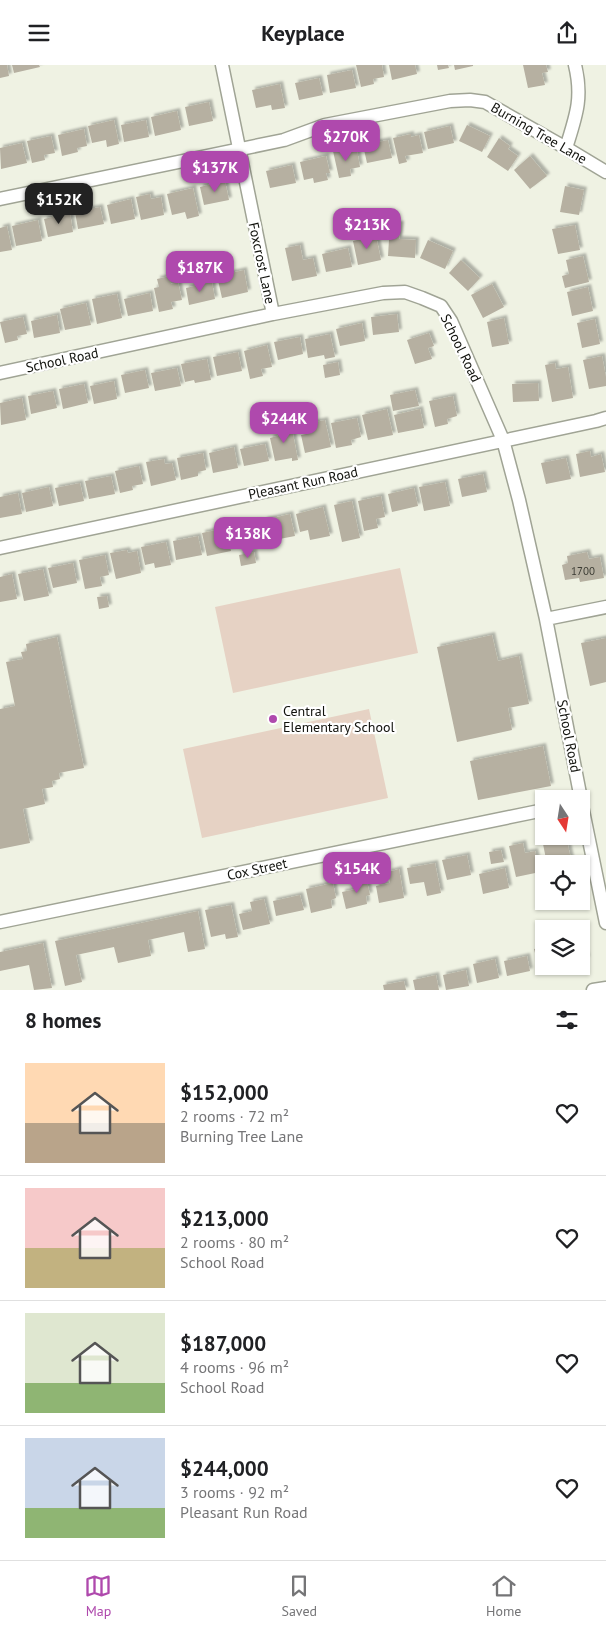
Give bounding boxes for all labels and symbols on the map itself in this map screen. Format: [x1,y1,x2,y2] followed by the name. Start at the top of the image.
[488,98,590,168] street label: Burning Tree Lane
[311,119,381,162] pin: $270K
[180,151,250,193] pin: $137K
[24,183,94,225] pin: $152K
[332,207,402,250] pin: $213K
[245,221,279,305] street label: Foxcrost Lane
[165,251,235,293] pin: $187K
[437,311,485,385] street label: School Road
[24,344,100,376] street label: School Road
[249,401,319,444] pin: $244K
[246,463,360,503] street label: Pleasant Run Road
[213,517,283,559] pin: $138K
[571,564,595,578] house number: 1700
[553,698,585,774] street label: School Road
[283,702,395,736] place label: Central Elementary School
[267,713,279,725] marker: Central Elementary School
[535,790,590,845] north arrow
[322,851,392,894] pin: $154K
[225,854,289,884] street label: Cox Street

